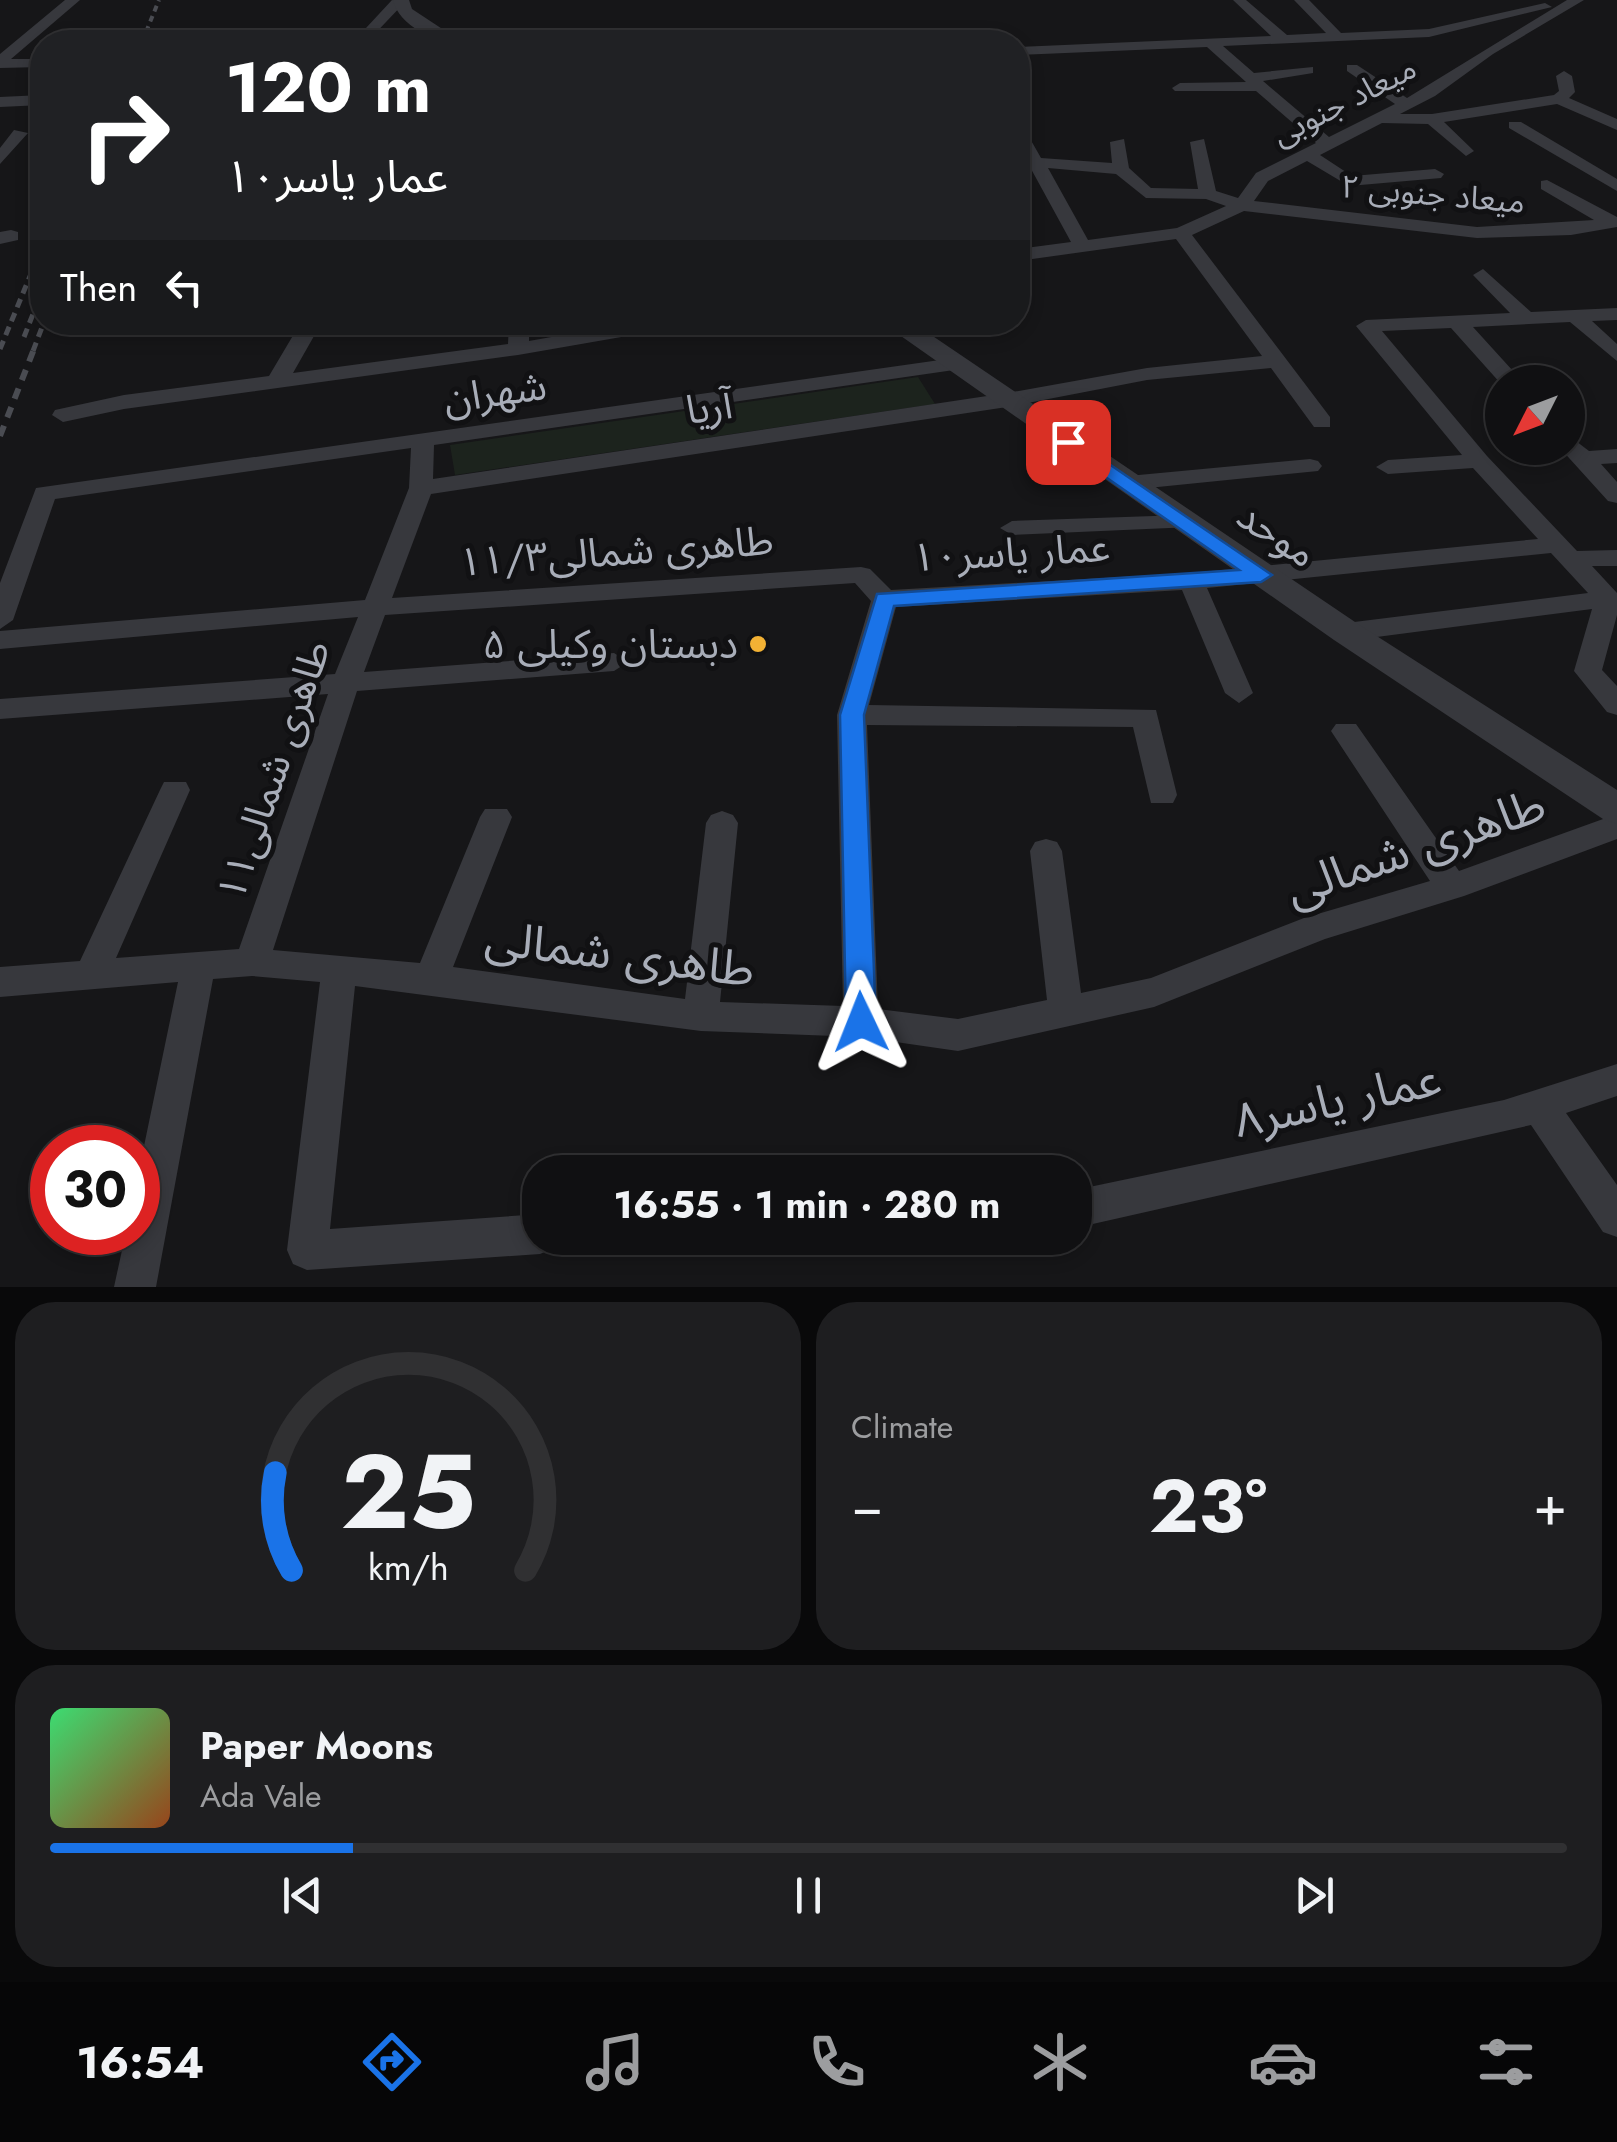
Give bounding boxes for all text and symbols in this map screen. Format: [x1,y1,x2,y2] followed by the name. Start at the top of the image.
[225,37,431,138] text: 120 m
[1264,45,1424,157] street label: میعاد جنوبی
[60,70,190,200] icon: right
[225,144,448,209] text: عمار یاسر۱۰
[1339,163,1527,225] street label: میعاد جنوبی ۲
[60,260,137,315] text: Then
[157,260,212,315] icon: left
[440,356,550,428] street label: شهران
[1485,365,1585,465] north arrow
[1485,365,1585,465] map controls
[682,375,738,439] street label: آریا
[1026,400,1111,485] pin
[1041,415,1096,470] icon: arrive
[1226,486,1328,582] street label: موحد
[457,511,775,591] street label: طاهری شمالی۱۱/۳
[911,518,1111,586] street label: عمار یاسر۱۰
[483,615,738,673] place label: دبستان وکیلی ۵
[201,632,345,908] street label: طاهری شمالی۱۱
[747,633,769,655] marker: دبستان وکیلی ۵
[1276,770,1555,923] street label: طاهری شمالی
[481,903,759,1004] street label: طاهری شمالی
[809,970,913,1074] position arrow
[1227,1044,1447,1155] street label: عمار یاسر۸
[30,1125,160,1255] speed limit sign: 30
[614,1177,1000,1232] text: 16:55 · 1 min · 280 m
[851,1404,953,1450] text: Climate
[340,1417,476,1567] text: 25
[1149,1452,1267,1560] text: 23°
[851,1466,883,1546] text: −
[1533,1466,1567,1546] text: +
[368,1542,448,1593] text: km/h
[200,1718,433,1773] text: Paper Moons
[200,1773,322,1819] text: Ada Vale
[275,1868,330,1923] icon: previous
[781,1868,836,1923] icon: pause
[1287,1868,1342,1923] icon: next
[357,2027,427,2097] icon: directions
[580,2027,650,2097] icon: music
[802,2027,872,2097] icon: phone
[1025,2027,1095,2097] icon: climate
[1248,2027,1318,2097] icon: car
[1471,2027,1541,2097] icon: filters
[76,2030,204,2095] text: 16:54

